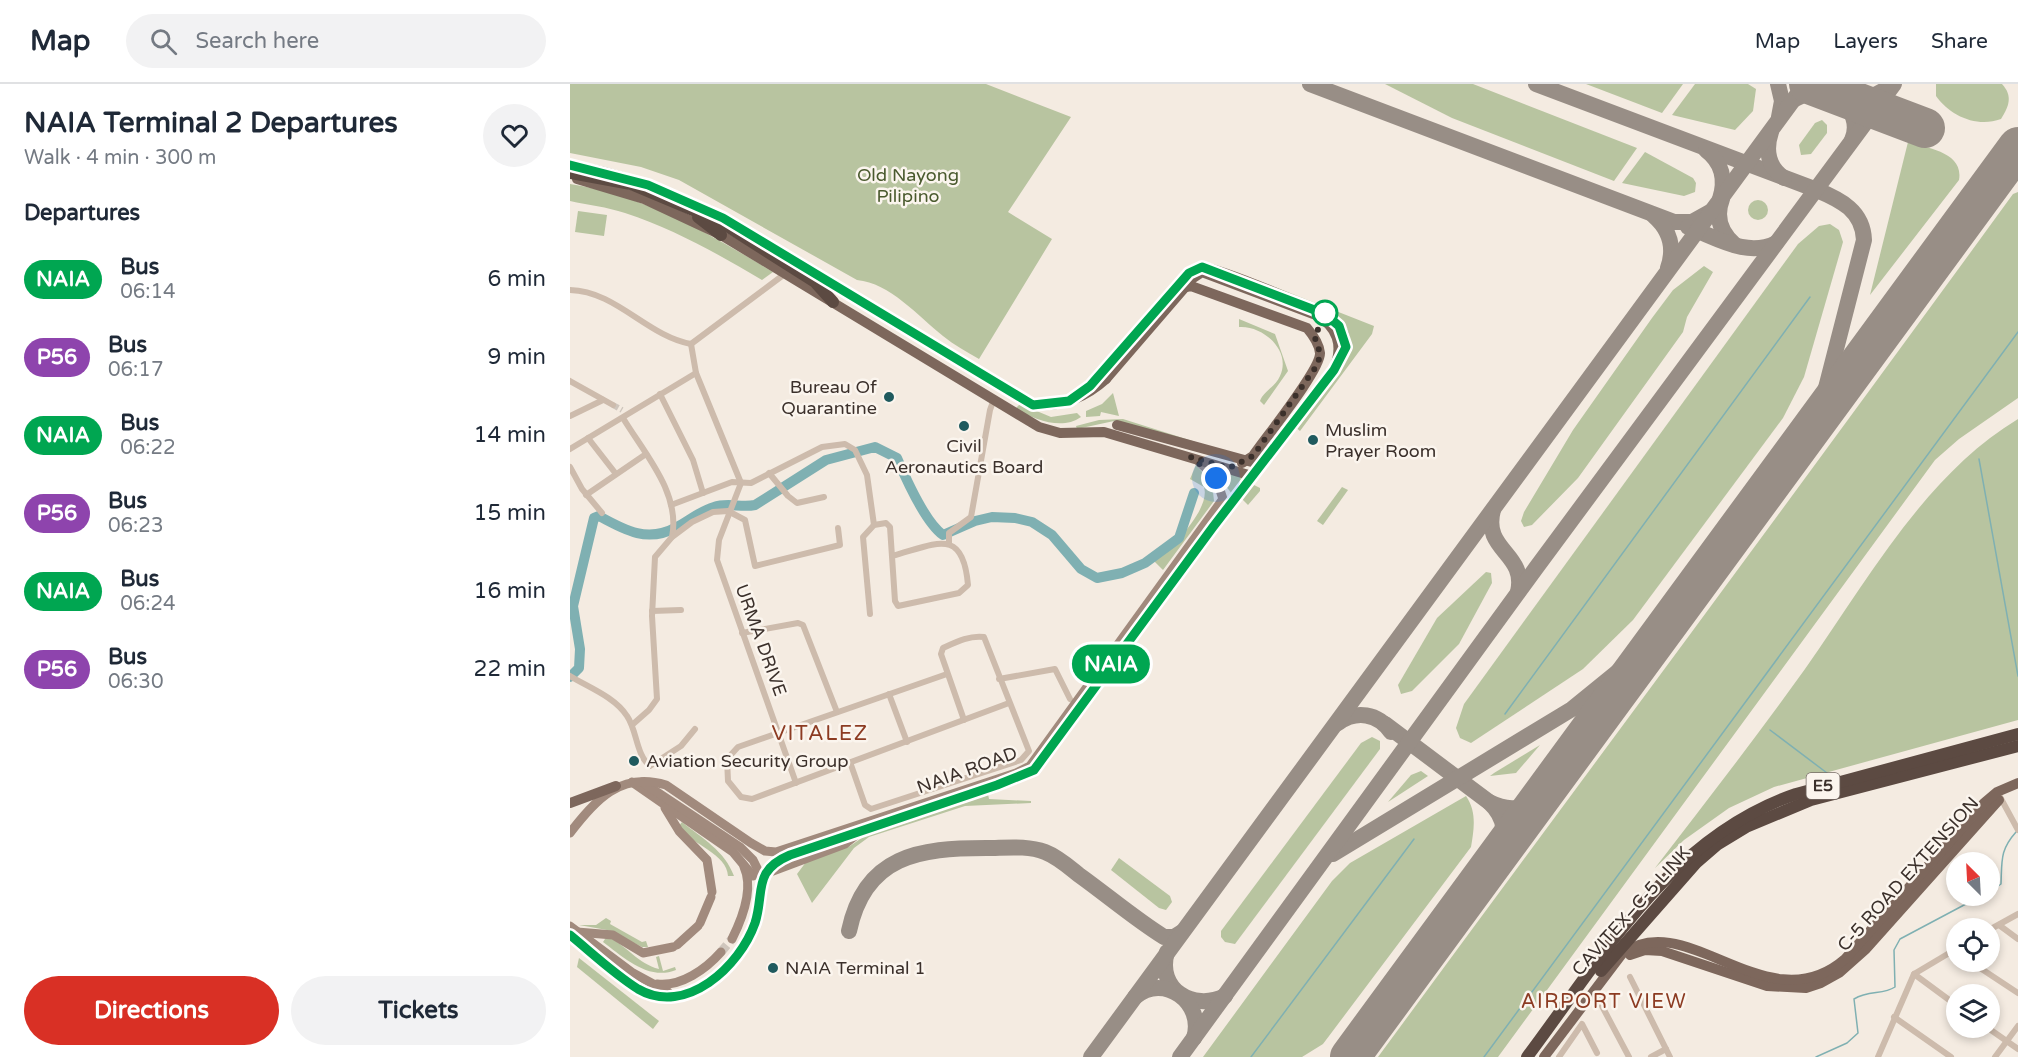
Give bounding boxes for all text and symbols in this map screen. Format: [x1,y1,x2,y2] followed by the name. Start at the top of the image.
[126,14,546,68] search box
[30,24,90,58] text: Map
[147,25,180,58] icon: search
[195,28,319,54] text: Search here
[1755,29,1800,54] text: Map
[1833,29,1898,54] text: Layers
[1931,29,1988,54] text: Share
[483,104,546,167] button: heart
[24,106,398,140] text: NAIA Terminal 2 Departures
[24,146,216,170] text: Walk · 4 min · 300 m
[857,164,959,207] park label: Old Nayong Pilipino
[24,200,140,226] text: Departures
[120,254,159,280] text: Bus
[487,266,546,292] text: 6 min
[36,267,90,292] text: NAIA
[120,280,176,304] text: 06:14
[1312,300,1338,326] unlabelled marker
[108,332,147,358] text: Bus
[487,344,546,370] text: 9 min
[37,345,77,370] text: P56
[108,358,163,382] text: 06:17
[781,376,877,419] place label: Bureau Of Quarantine
[882,390,896,404] marker: Bureau Of Quarantine
[120,410,159,436] text: Bus
[957,419,971,433] marker: Civil Aeronautics Board
[1325,419,1436,462] place label: Muslim Prayer Room
[474,422,546,448] text: 14 min
[36,423,90,448] text: NAIA
[1306,433,1320,447] marker: Muslim Prayer Room
[885,435,1043,478] place label: Civil Aeronautics Board
[120,436,176,460] text: 06:22
[1201,463,1231,493] your location
[108,488,147,514] text: Bus
[474,500,546,526] text: 15 min
[37,501,77,526] text: P56
[108,514,163,538] text: 06:23
[120,566,159,592] text: Bus
[474,578,546,604] text: 16 min
[36,579,90,604] text: NAIA
[731,581,791,699] street label: URMA DRIVE
[120,592,176,616] text: 06:24
[108,644,147,670] text: Bus
[1069,644,1153,684] line badge: NAIA
[1084,652,1138,677] text: NAIA
[474,656,546,682] text: 22 min
[37,657,77,682] text: P56
[108,670,163,694] text: 06:30
[771,721,869,746] district label: VITALEZ
[914,742,1020,798] street label: NAIA ROAD
[646,750,849,772] place label: Aviation Security Group
[627,754,641,768] marker: Aviation Security Group
[1806,773,1840,799] road number: E5
[1833,792,1983,956] street label: C-5 ROAD EXTENSION
[1567,842,1695,980] street label: CAVITEX–C-5 LINK
[1946,852,2000,906] north arrow
[1946,852,2000,1038] map controls
[1946,918,2000,972] button: locate
[785,957,926,979] place label: NAIA Terminal 1
[766,961,780,975] marker: NAIA Terminal 1
[24,976,279,1045] button: Directions
[291,976,546,1045] button: Tickets
[1946,984,2000,1038] button: layers
[1521,990,1687,1014] district label: AIRPORT VIEW

